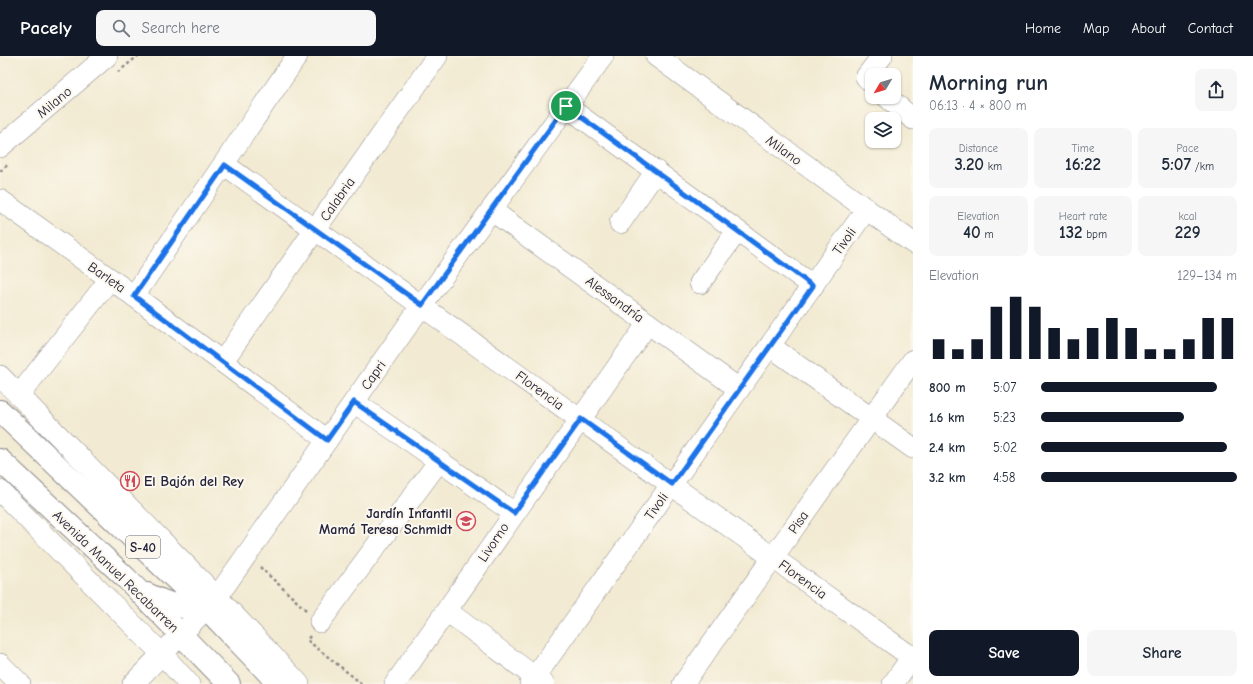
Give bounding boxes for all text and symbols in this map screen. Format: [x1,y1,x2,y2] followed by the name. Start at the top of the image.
[96,10,376,46] search box
[20,17,72,39] text: Pacely
[110,17,132,39] icon: search
[142,19,220,37] text: Search here
[1025,20,1061,37] text: Home
[1083,20,1109,37] text: Map
[1131,20,1166,37] text: About
[1188,20,1233,37] text: Contact
[865,68,901,104] north arrow
[865,68,901,148] map controls
[1195,69,1237,111] button: share
[929,70,1048,96] text: Morning run
[33,83,75,122] street label: Milano
[549,89,583,123] pin
[555,95,577,117] icon: arrive
[929,98,1027,113] text: 06:13 · 4 × 800 m
[865,112,901,148] button: layers
[762,132,805,169] street label: Milano
[959,142,998,155] text: Distance
[1072,142,1094,155] text: Time
[1177,142,1199,155] text: Pace
[954,155,984,174] text: 3.20
[1065,155,1101,174] text: 16:22
[1161,155,1191,174] text: 5:07
[984,160,1002,173] text: km
[1191,160,1214,173] text: /km
[316,174,359,224] street label: Calabria
[957,210,999,223] text: Elevation
[1059,210,1107,223] text: Heart rate
[1178,210,1197,223] text: kcal
[963,223,981,242] text: 40
[1059,223,1083,242] text: 132
[1175,223,1201,242] text: 229
[829,224,860,258] street label: Tivoli
[981,228,994,241] text: m
[1083,228,1107,241] text: bpm
[84,258,129,297] street label: Barleta
[929,268,979,283] text: Elevation
[1177,268,1237,283] text: 129–134 m
[582,272,647,326] street label: Alessandría
[357,357,390,393] street label: Capri
[512,367,567,414] street label: Florencia
[929,380,966,395] text: 800 m
[993,380,1016,395] text: 5:07
[929,410,965,425] text: 1.6 km
[993,410,1016,425] text: 5:23
[929,440,965,455] text: 2.4 km
[993,440,1017,455] text: 5:02
[119,470,141,492] restaurant icon: El Bajón del Rey
[929,470,966,485] text: 3.2 km
[993,470,1015,485] text: 4:58
[144,473,244,490] place label: El Bajón del Rey
[641,489,672,523] street label: Tivoli
[319,505,452,538] place label: Jardín Infantil Mamá Teresa Schmidt
[49,507,182,636] street label: Avenida Manuel Recabarren
[785,508,812,537] street label: Pisa
[455,510,477,532] school or university icon: Jardín Infantil Mamá Teresa Schmidt
[474,519,513,565] street label: Livorno
[126,536,160,558] road number: S-40
[775,556,830,603] street label: Florencia
[929,630,1079,676] button: Save
[1087,630,1237,676] button: Share

